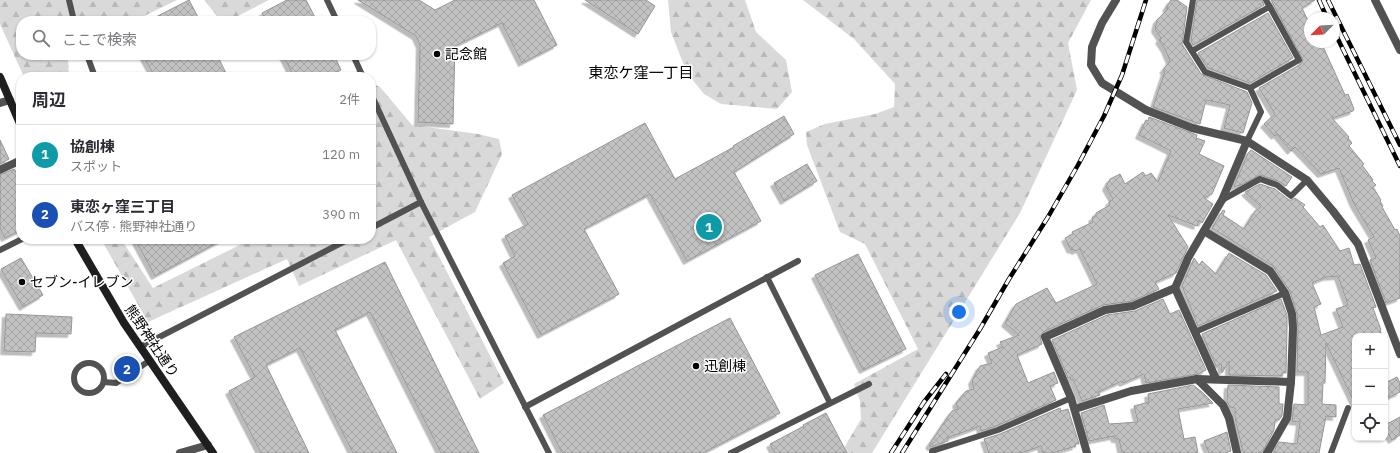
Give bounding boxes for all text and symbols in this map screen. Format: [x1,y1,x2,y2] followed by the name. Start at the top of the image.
[1304,12,1340,48] north arrow
[16,16,376,60] search box
[30,27,52,49] icon: search
[62,30,137,49] text: ここで検索
[445,45,487,63] place label: 記念館
[432,49,442,59] marker: 記念館
[588,63,694,82] district label: 東恋ケ窪一丁目
[32,89,66,111] text: 周辺
[339,91,360,108] text: 2件
[70,137,115,156] text: 協創棟
[41,146,49,163] text: 1
[322,146,360,163] text: 120 m
[70,158,122,175] text: スポット
[70,197,175,216] text: 東恋ヶ窪三丁目
[41,206,49,223] text: 2
[322,206,360,223] text: 390 m
[696,212,722,242] pin: 1
[70,218,197,235] text: バス停 · 熊野神社通り
[30,273,134,291] place label: セブン-イレブン
[17,277,27,287] marker: セブン-イレブン
[121,301,183,381] street label: 熊野神社通り
[949,302,969,322] your location
[1352,333,1388,441] map controls
[1352,333,1388,369] button: +
[114,354,140,384] pin: 2
[704,357,746,375] place label: 迅創棟
[691,361,701,371] marker: 迅創棟
[1352,369,1388,405] button: −
[1352,405,1388,441] button: locate

